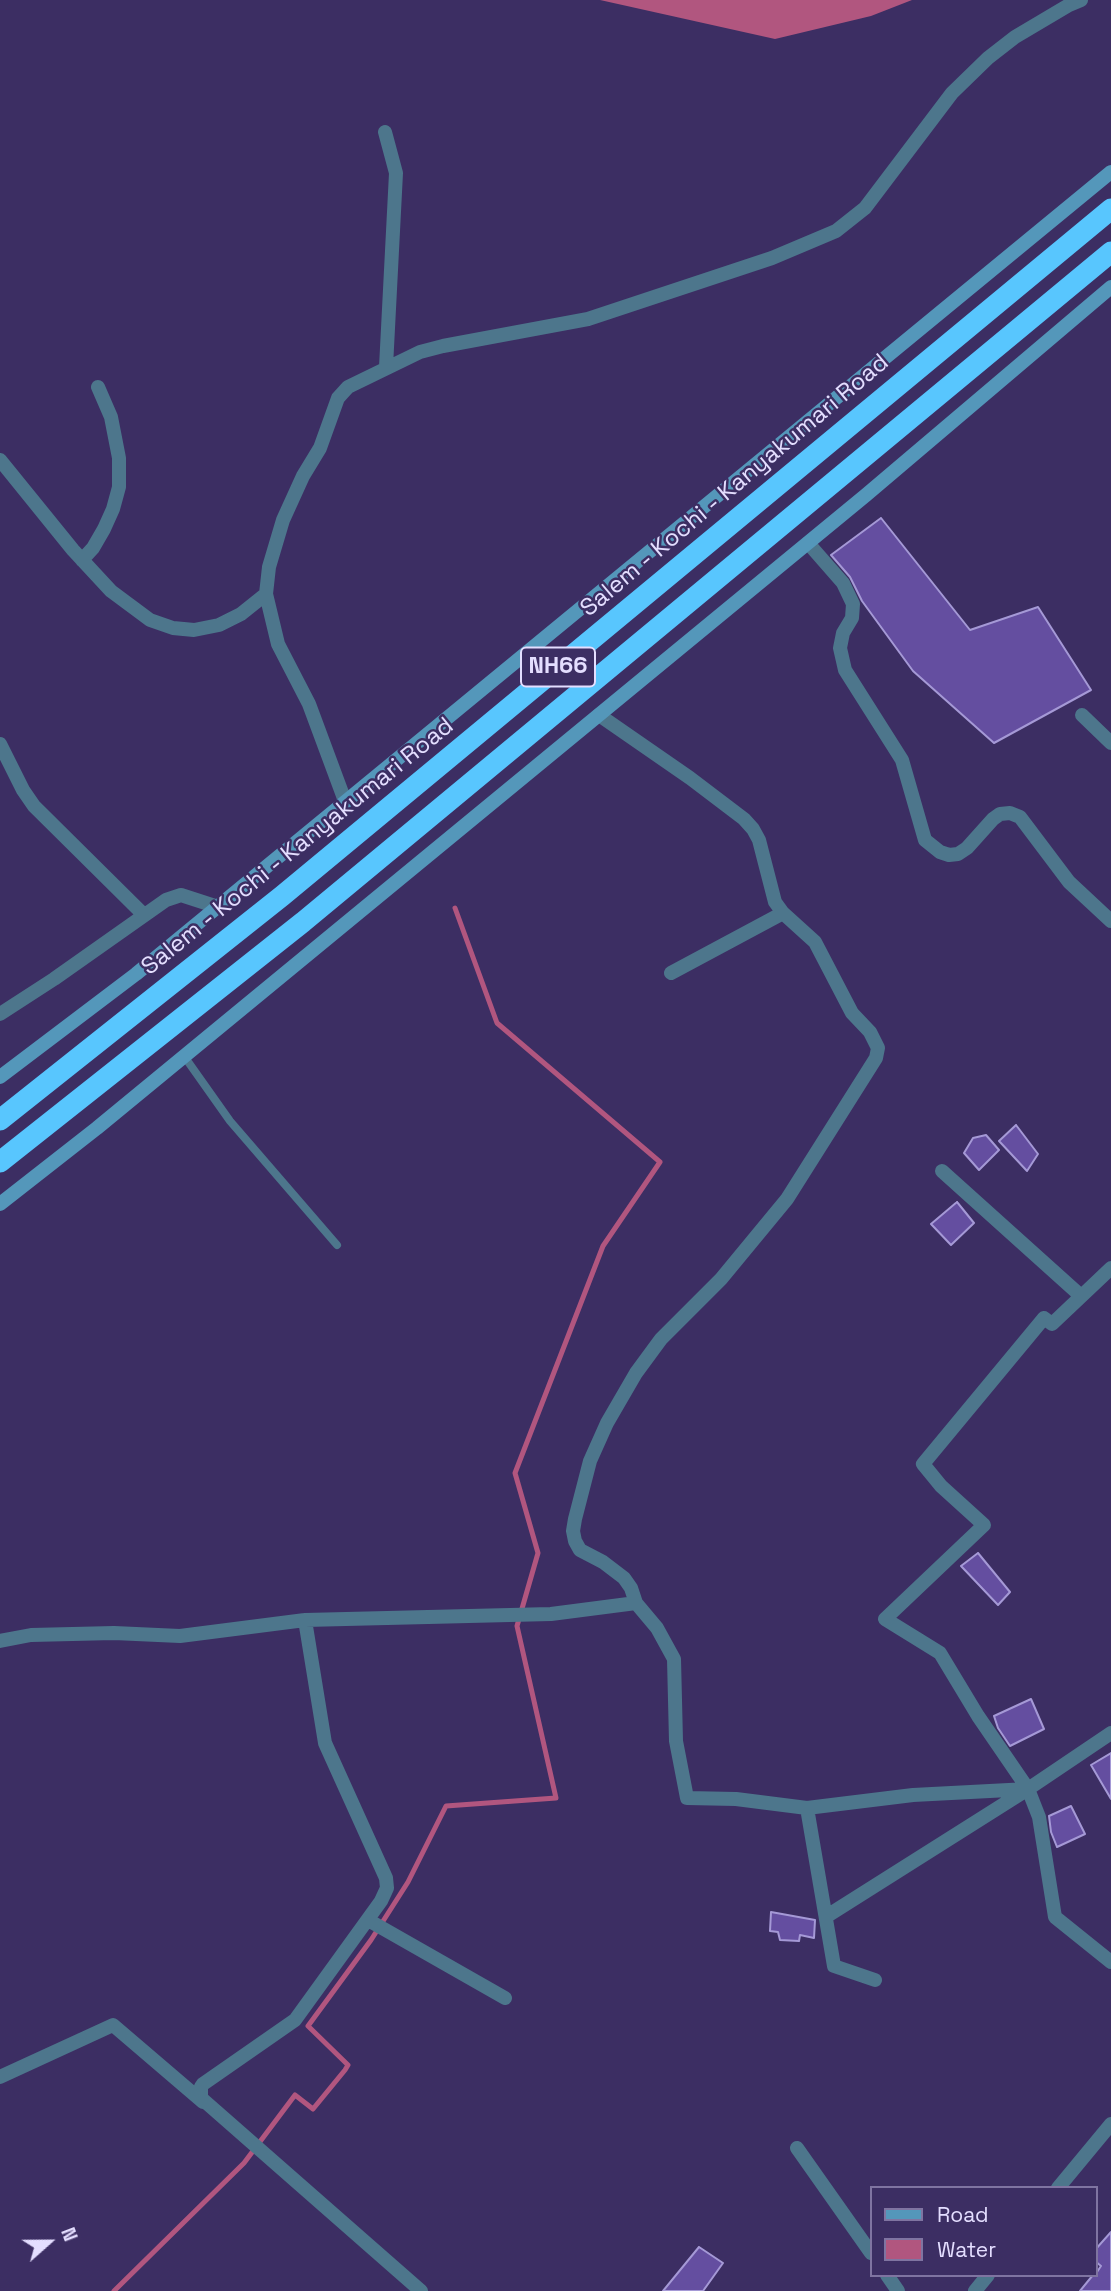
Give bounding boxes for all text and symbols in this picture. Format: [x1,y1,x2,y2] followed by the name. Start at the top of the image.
[575,349,895,623] street label: Salem - Kochi - Kanyakumari Road
[521,648,595,687] road number: NH66
[136,712,460,982] street label: Salem - Kochi - Kanyakumari Road
[870,2186,1097,2277] legend
[937,2201,989,2228] text: Road
[14,2207,84,2277] north arrow
[55,2224,83,2245] text: N
[937,2236,996,2263] text: Water

